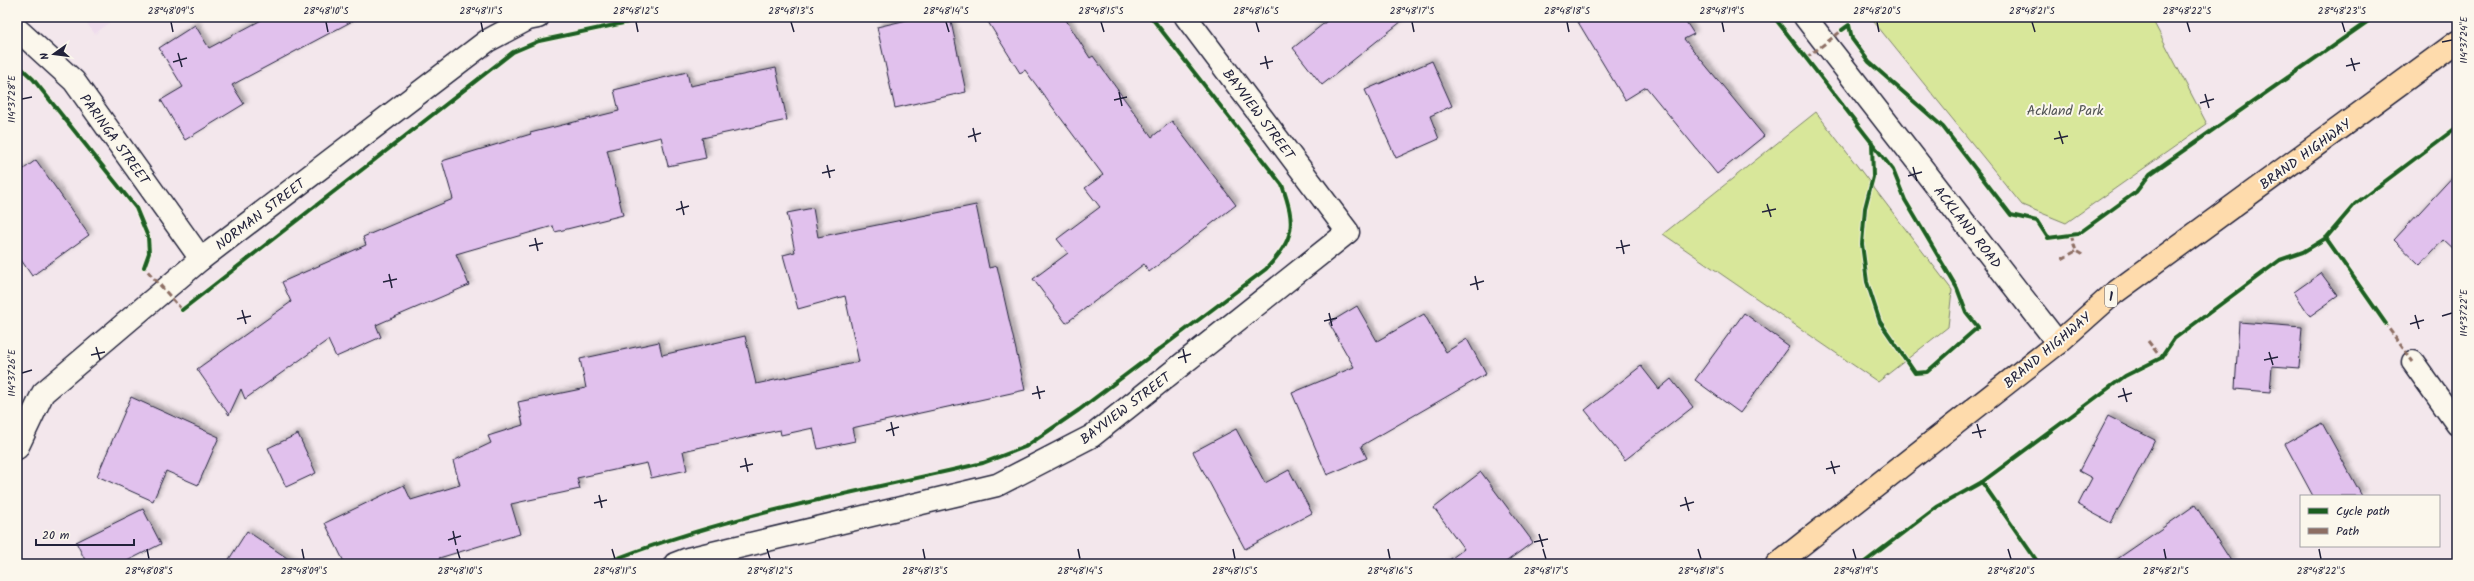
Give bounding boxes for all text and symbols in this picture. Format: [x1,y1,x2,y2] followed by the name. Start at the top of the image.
[148,3,195,19] text: 28°48'09"S
[304,3,349,19] text: 28°48'10"S
[459,3,503,19] text: 28°48'11"S
[613,3,660,19] text: 28°48'12"S
[768,3,815,19] text: 28°48'13"S
[923,3,969,19] text: 28°48'14"S
[1078,3,1124,19] text: 28°48'15"S
[1233,3,1279,19] text: 28°48'16"S
[1390,3,1435,19] text: 28°48'17"S
[1544,3,1591,19] text: 28°48'18"S
[1700,3,1745,19] text: 28°48'19"S
[1853,3,1901,19] text: 28°48'20"S
[2009,3,2056,19] text: 28°48'21"S
[2163,3,2212,19] text: 28°48'22"S
[2318,3,2367,19] text: 28°48'23"S
[2456,15,2472,64] text: 114°37'24"E
[34,34,74,74] north arrow
[36,51,55,62] text: N
[1217,64,1301,166] street label: BAYVIEW STREET
[4,74,20,123] text: 114°37'28"E
[74,90,156,191] street label: PARINGA STREET
[2027,100,2104,122] park label: Ackland Park
[2255,113,2357,196] street label: BRAND HIGHWAY
[211,173,311,256] street label: NORMAN STREET
[1928,182,2007,274] street label: ACKLAND ROAD
[2105,285,2117,307] road number: 1
[2456,288,2472,337] text: 114°37'22"E
[1999,307,2097,394] street label: BRAND HIGHWAY
[4,348,20,397] text: 114°37'26"E
[1075,366,1177,450] street label: BAYVIEW STREET
[2300,495,2440,547] legend
[2336,502,2390,521] text: Cycle path
[36,521,134,547] scale bar
[2336,522,2359,541] text: Path
[42,526,70,545] text: 20 m
[125,563,174,579] text: 28°48'08"S
[281,563,328,579] text: 28°48'09"S
[438,563,483,579] text: 28°48'10"S
[593,563,637,579] text: 28°48'11"S
[747,563,794,579] text: 28°48'12"S
[902,563,949,579] text: 28°48'13"S
[1057,563,1103,579] text: 28°48'14"S
[1212,563,1258,579] text: 28°48'15"S
[1367,563,1413,579] text: 28°48'16"S
[1524,563,1569,579] text: 28°48'17"S
[1678,563,1725,579] text: 28°48'18"S
[1834,563,1879,579] text: 28°48'19"S
[1987,563,2035,579] text: 28°48'20"S
[2143,563,2190,579] text: 28°48'21"S
[2297,563,2346,579] text: 28°48'22"S

